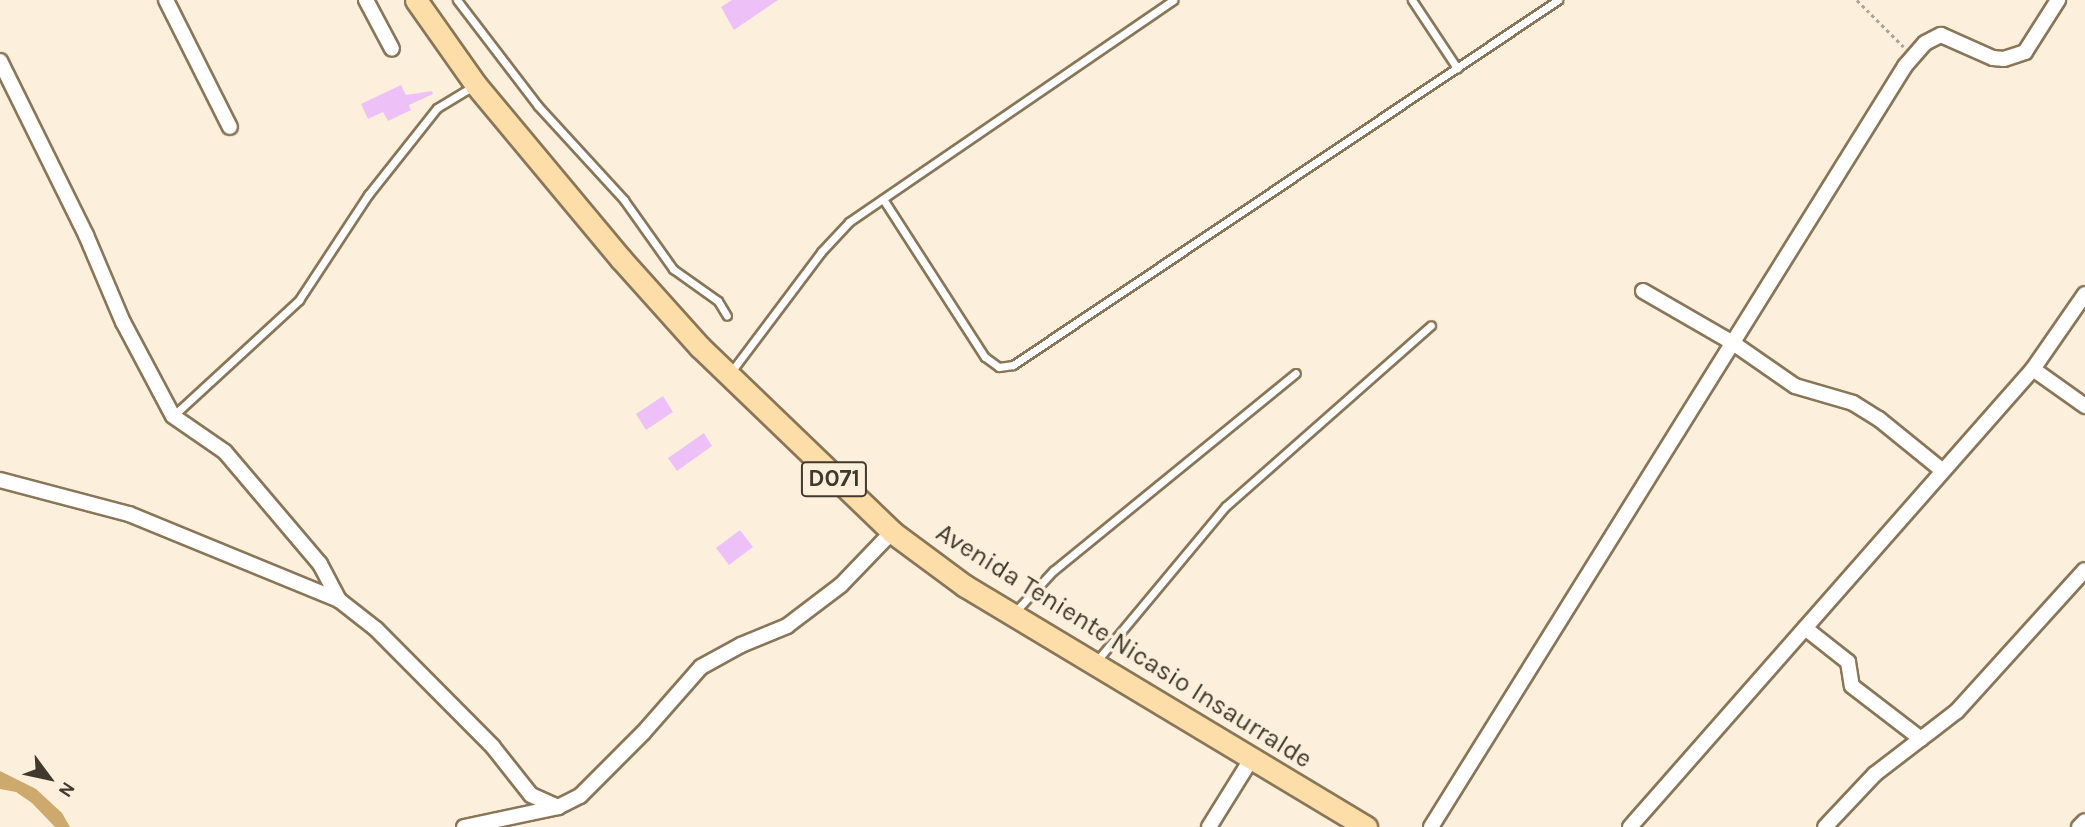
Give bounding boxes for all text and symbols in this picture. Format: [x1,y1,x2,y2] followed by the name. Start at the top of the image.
[801,458,867,500] road number: D071
[930,517,1318,775] street label: Avenida Teniente Nicasio Insaurralde
[14,743,84,813] north arrow
[54,778,80,801] text: N

